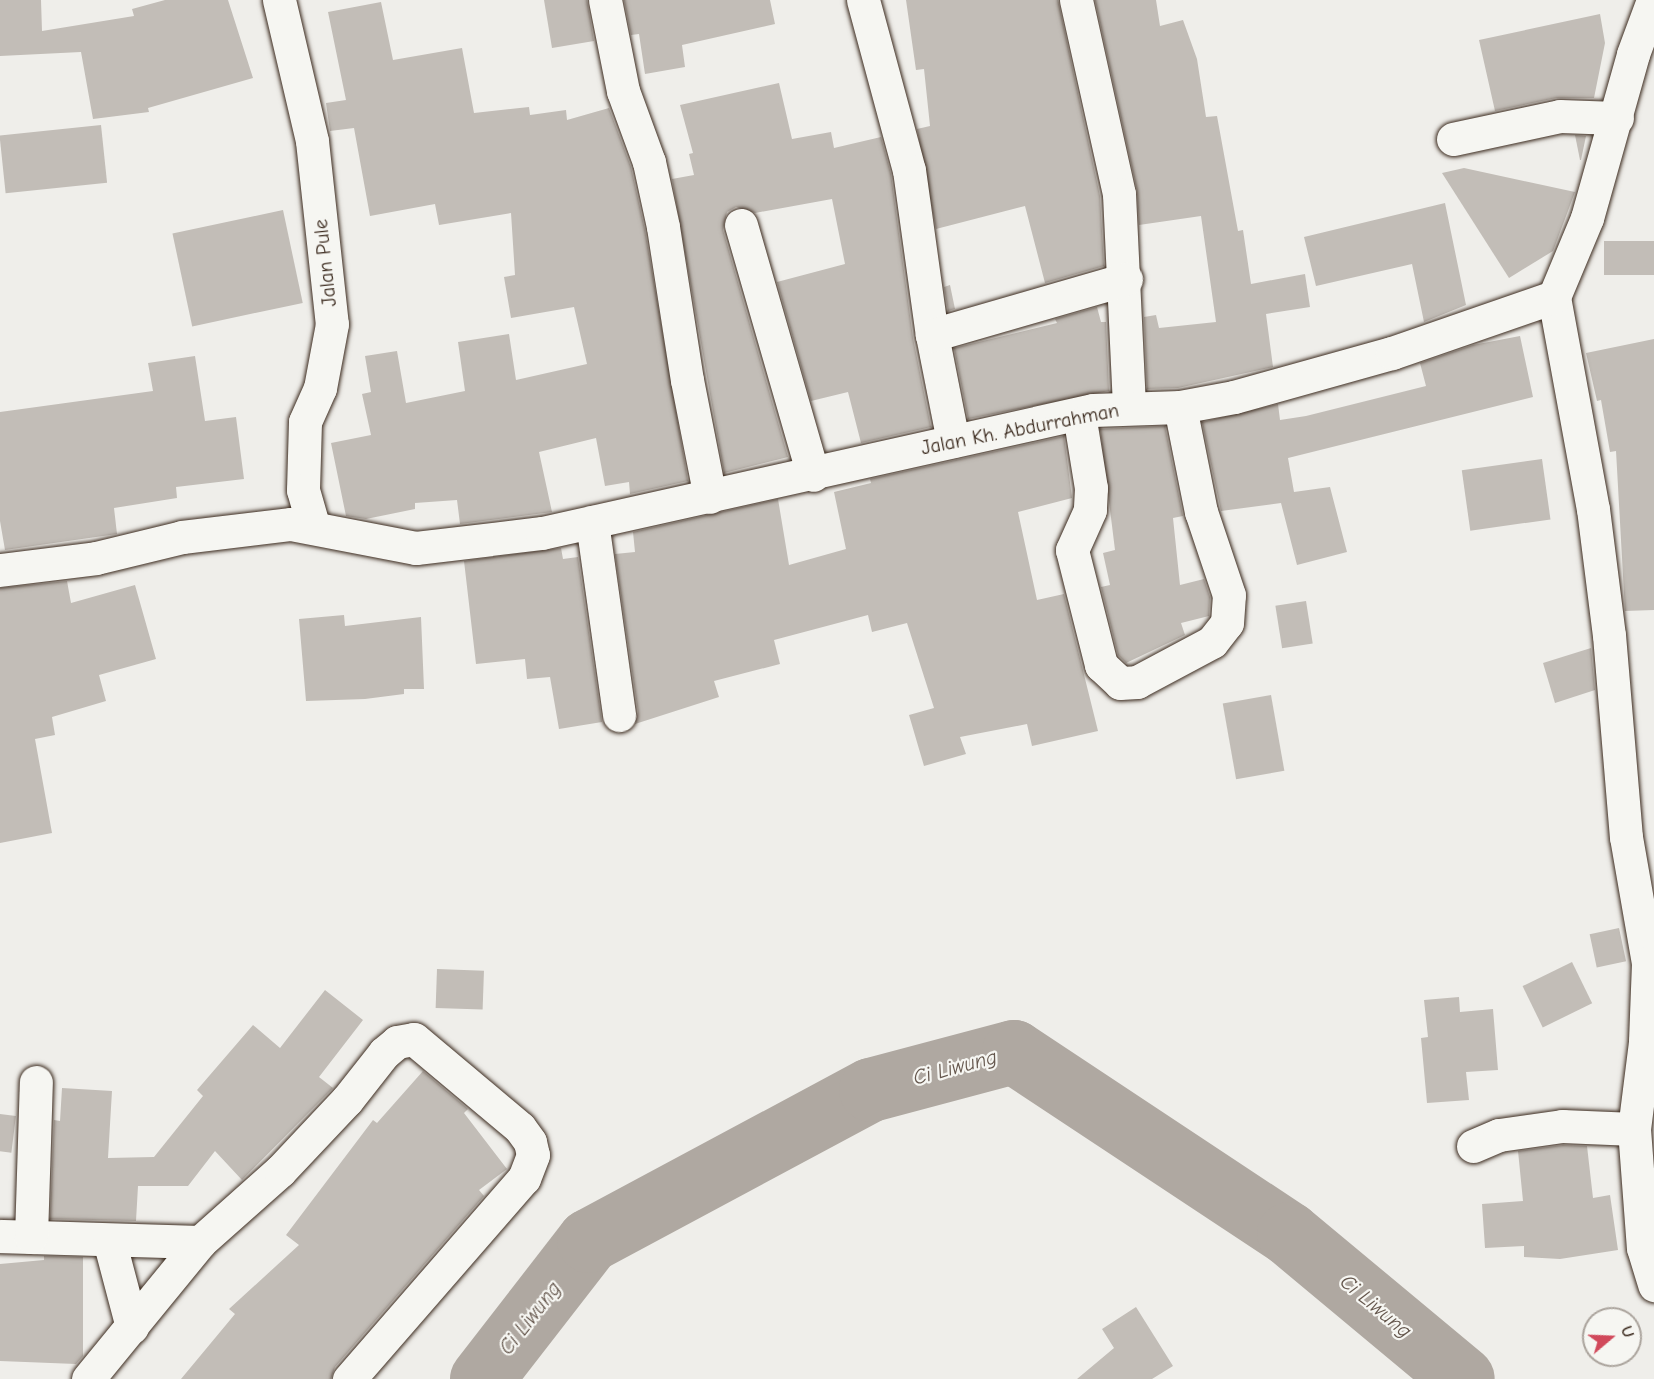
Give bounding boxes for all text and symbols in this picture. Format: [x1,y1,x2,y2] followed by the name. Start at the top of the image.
[308,218,342,308] street label: Jalan Pule
[919,398,1121,460] street label: Jalan Kh. Abdurrahman
[910,1044,1000,1090] water label: Ci Liwung
[1335,1269,1417,1343] water label: Ci Liwung
[494,1276,566,1360] water label: Ci Liwung
[1582,1307,1642,1367] north arrow
[1617,1324,1637,1340] text: U

